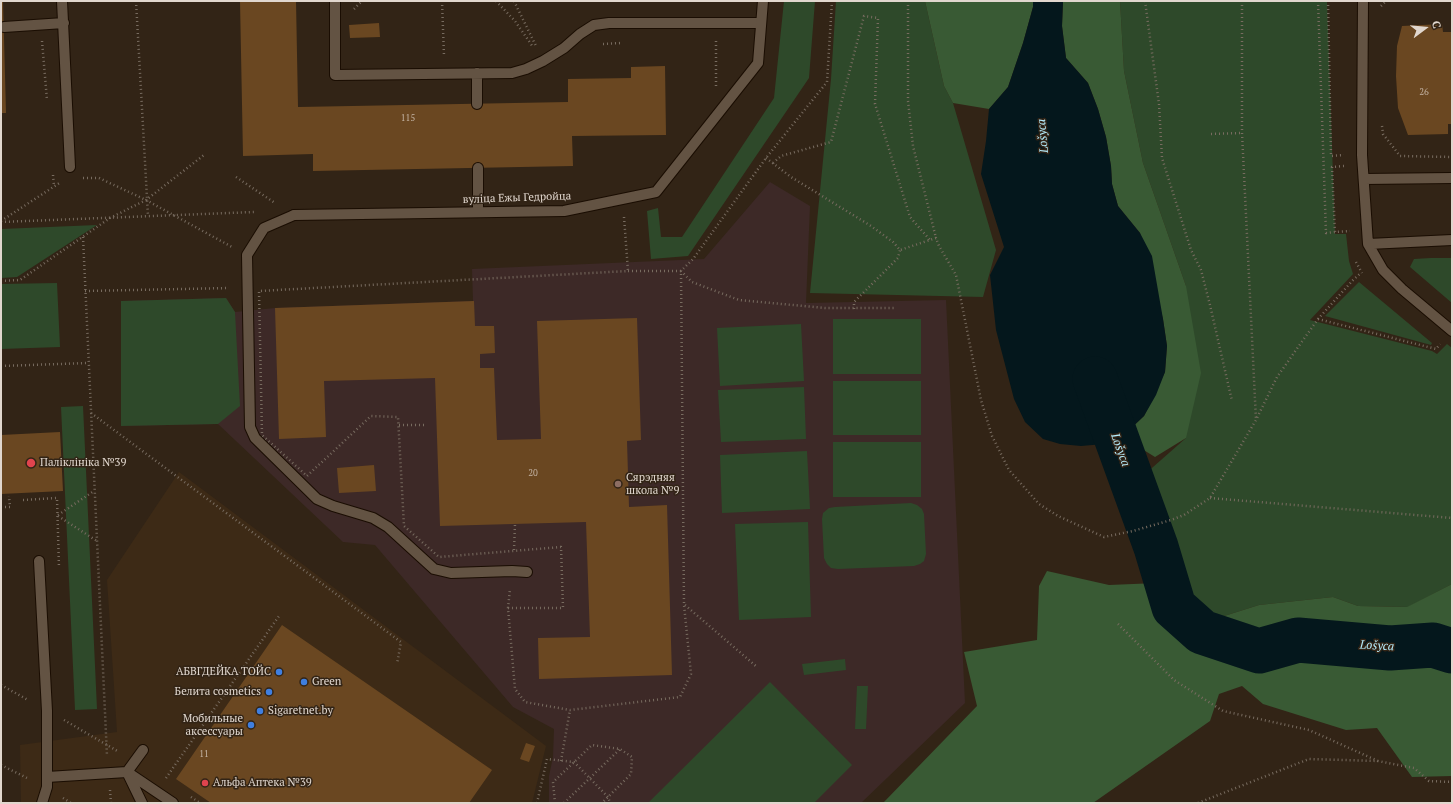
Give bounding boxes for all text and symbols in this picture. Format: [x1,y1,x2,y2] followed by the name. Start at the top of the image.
[1405,8,1445,48] north arrow
[1429,19,1444,30] text: С
[1419,87,1429,97] house number: 26
[401,113,415,123] house number: 115
[1034,118,1052,154] water label: Lošyca
[462,190,572,206] street label: вуліца Ежы Гедройца
[1107,431,1133,469] water label: Lošyca
[40,456,126,470] place label: Паліклініка №39
[25,457,37,469] marker: Паліклініка №39
[528,468,538,478] house number: 20
[626,471,679,497] place label: Сярэдняя школа №9
[613,479,623,489] marker: Сярэдняя школа №9
[1359,638,1395,654] water label: Lošyca
[176,665,271,679] place label: АБВГДЕЙКА ТОЙС
[274,667,284,677] marker: АБВГДЕЙКА ТОЙС
[312,675,341,689] place label: Green
[299,677,309,687] marker: Green
[175,685,261,699] place label: Белита cosmetics
[264,687,274,697] marker: Белита cosmetics
[268,704,333,718] place label: Sigaretnet.by
[255,706,265,716] marker: Sigaretnet.by
[183,712,243,738] place label: Мобильные аксессуары
[246,720,256,730] marker: Мобильные аксессуары
[199,749,209,759] house number: 11
[213,776,312,790] place label: Альфа Аптека №39
[200,778,210,788] marker: Альфа Аптека №39

